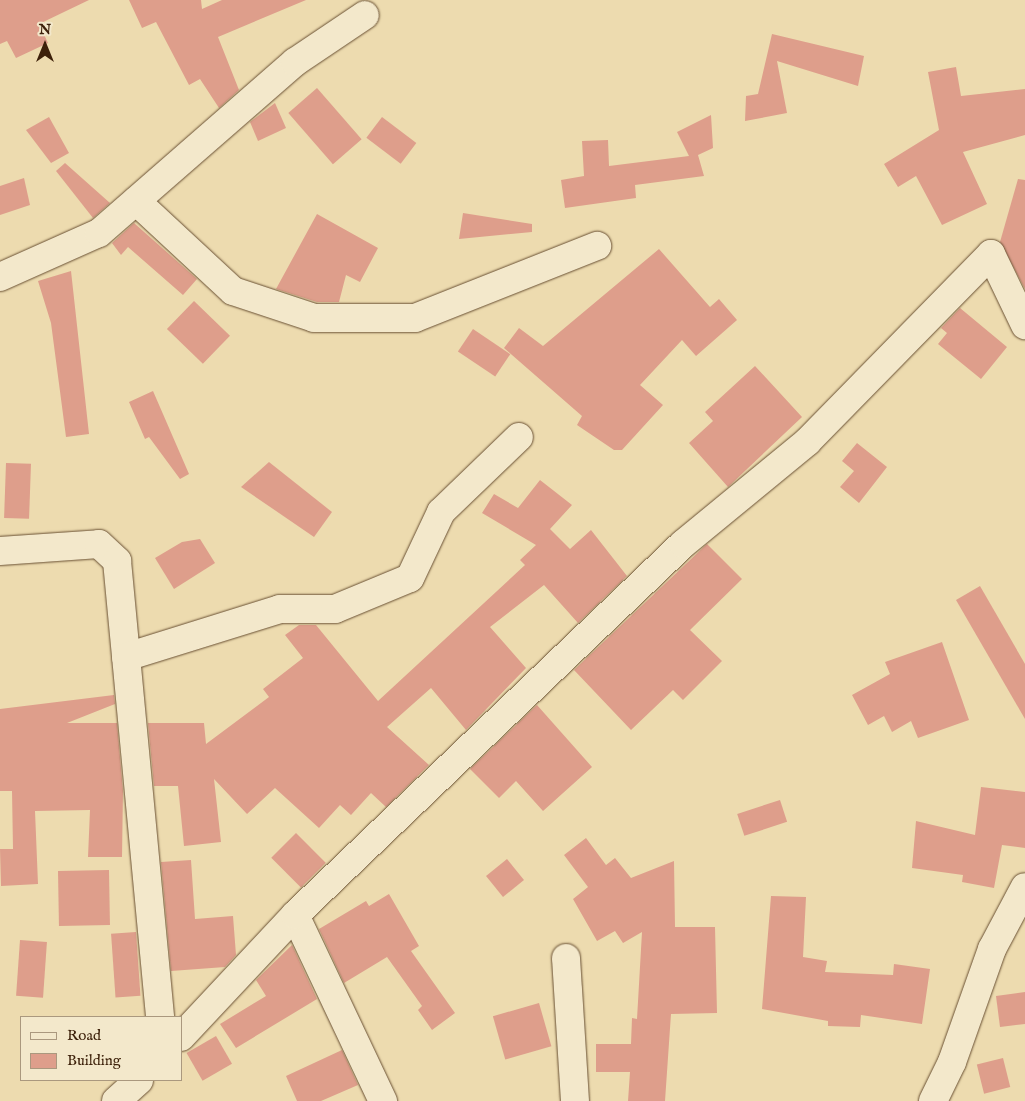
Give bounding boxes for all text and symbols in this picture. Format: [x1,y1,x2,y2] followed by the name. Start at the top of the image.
[20,20,70,70] north arrow
[39,21,51,39] text: N
[20,1016,182,1081] legend
[67,1026,101,1045] text: Road
[67,1051,121,1070] text: Building

